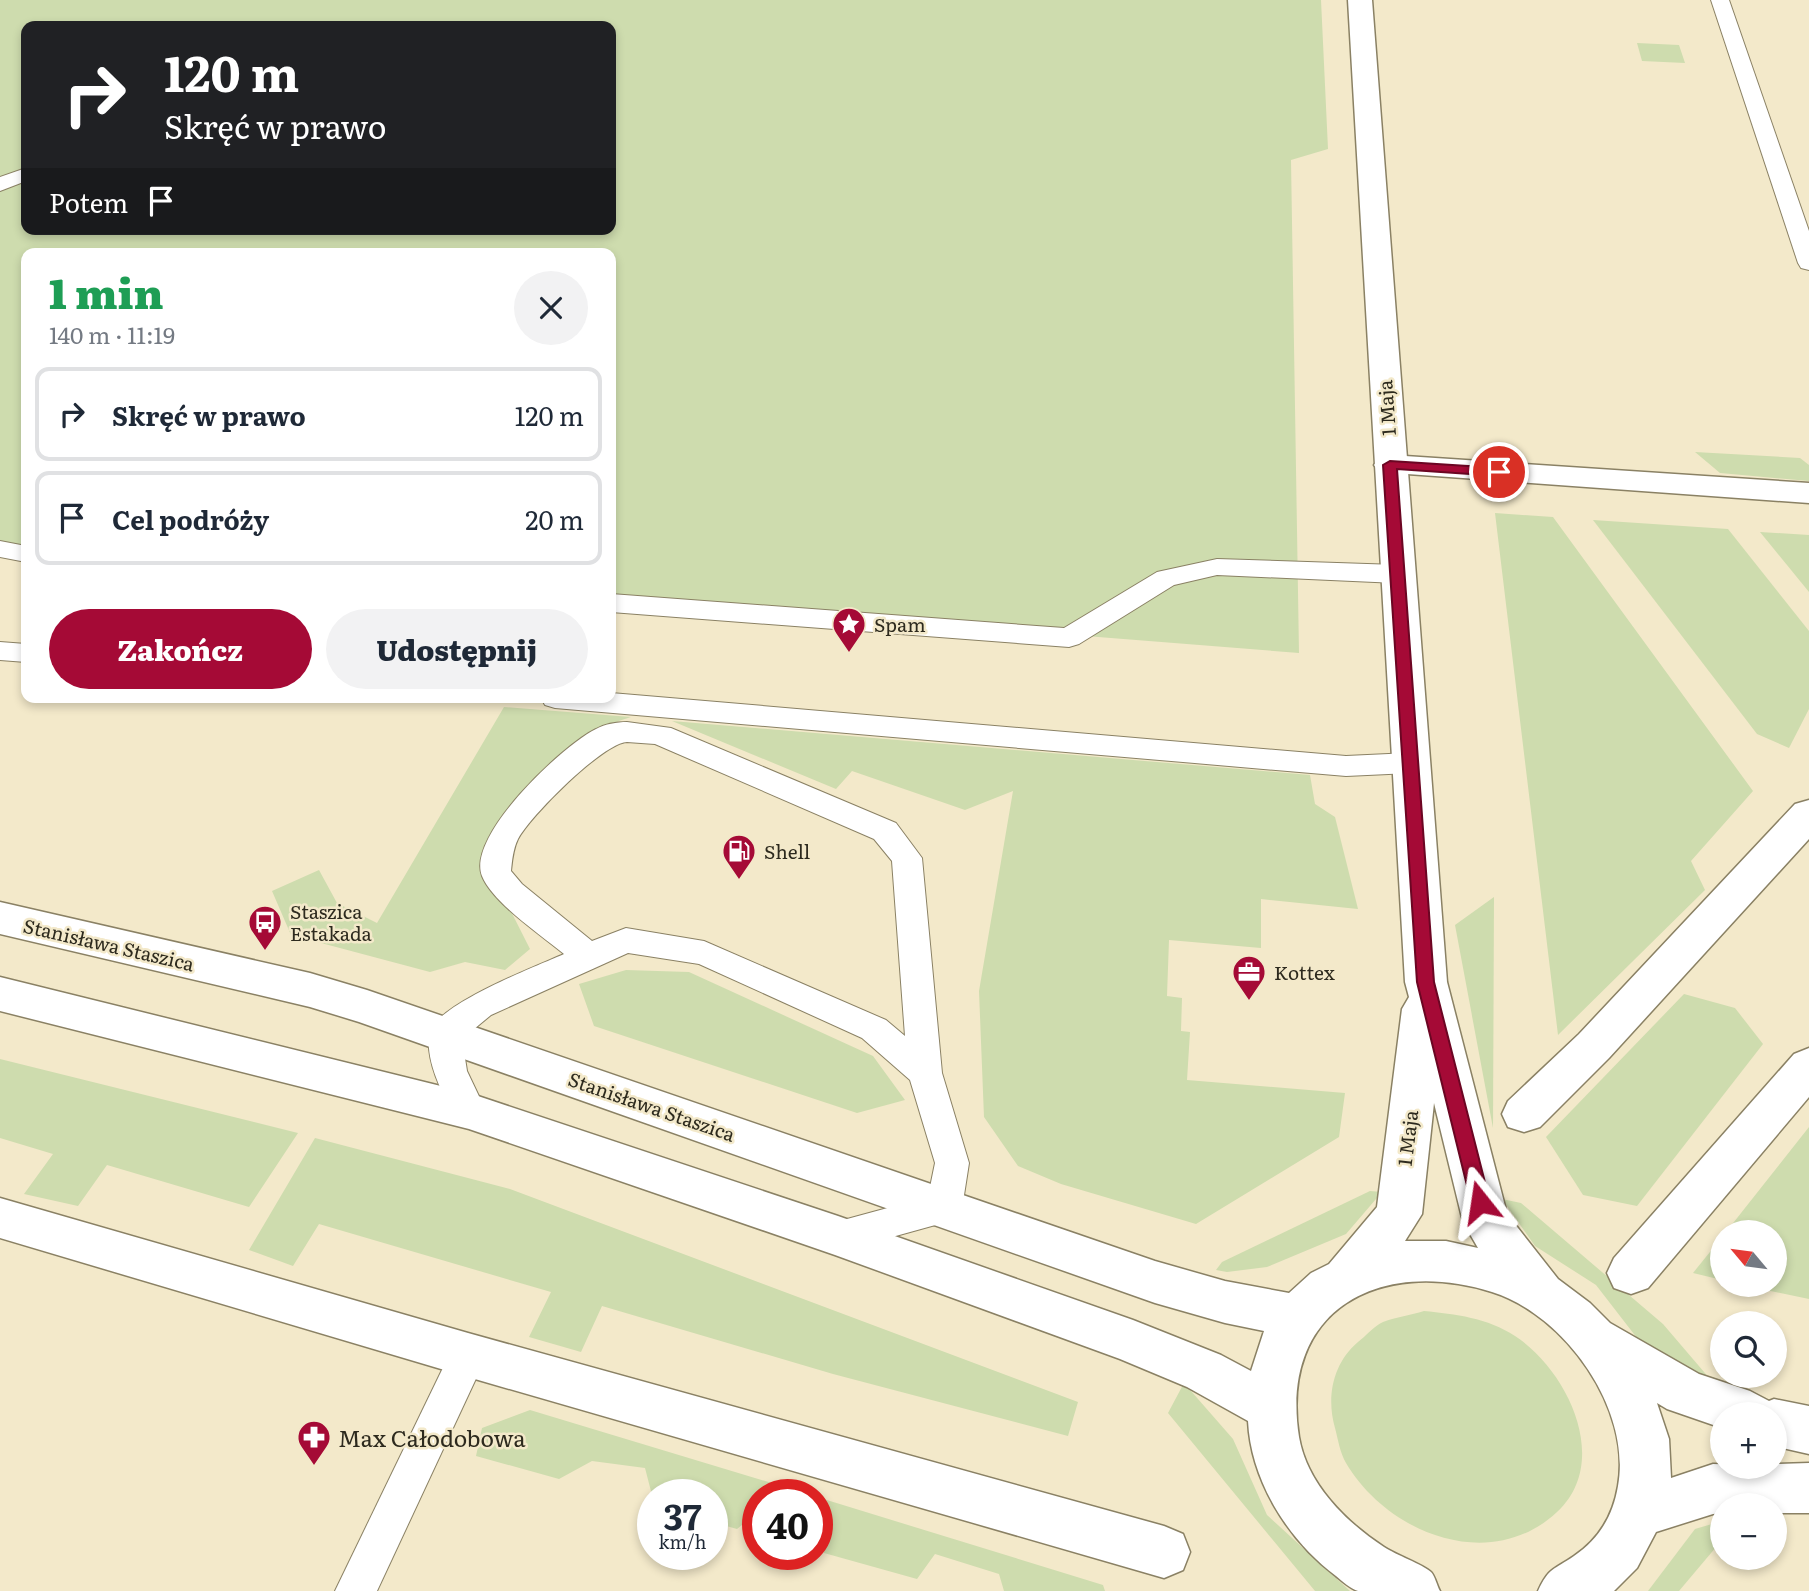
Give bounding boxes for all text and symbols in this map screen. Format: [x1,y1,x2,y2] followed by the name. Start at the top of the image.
[164,34,299,107] text: 120 m
[49,49,140,140] icon: right
[164,101,387,149] text: Skręć w prawo
[49,182,128,221] text: Potem
[142,182,180,220] icon: arrive
[49,260,164,322] text: 1 min
[514,271,588,345] button: close
[49,317,175,351] text: 140 m · 11:19
[1370,378,1402,437] street label: 1 Maja
[53,395,91,433] icon: right
[112,395,306,434] text: Skręć w prawo
[515,395,584,434] text: 120 m
[1469,442,1529,502] pin
[1480,453,1518,491] icon: arrive
[53,499,91,537] icon: arrive
[112,499,269,538] text: Cel podróży
[525,499,584,538] text: 20 m
[830,605,868,654] place icon: Spam
[49,609,312,689] button: Zakończ
[326,609,588,689] button: Udostępnij
[874,610,926,638] place label: Spam
[720,832,758,881] fuel station icon: Shell
[764,837,810,865] place label: Shell
[290,897,373,947] place label: Staszica Estakada
[246,903,284,952] bus stop icon: Staszica Estakada
[21,911,198,977] street label: Stanisława Staszica
[1230,953,1268,1002] office icon: Kottex
[1274,958,1335,986] place label: Kottex
[565,1064,740,1148] street label: Stanisława Staszica
[1390,1108,1424,1167] street label: 1 Maja
[1443,1165,1517,1239] position arrow
[1710,1220,1787,1297] north arrow
[1710,1220,1787,1570] map controls
[1710,1311,1787,1388] button: search
[1710,1402,1787,1479] button: +
[295,1418,333,1467] pharmacy icon: Max Całodobowa
[338,1420,526,1454] place label: Max Całodobowa
[742,1479,833,1570] speed limit sign: 40
[664,1489,701,1541] text: 37
[1710,1493,1787,1570] button: −
[659,1528,706,1555] text: km/h

